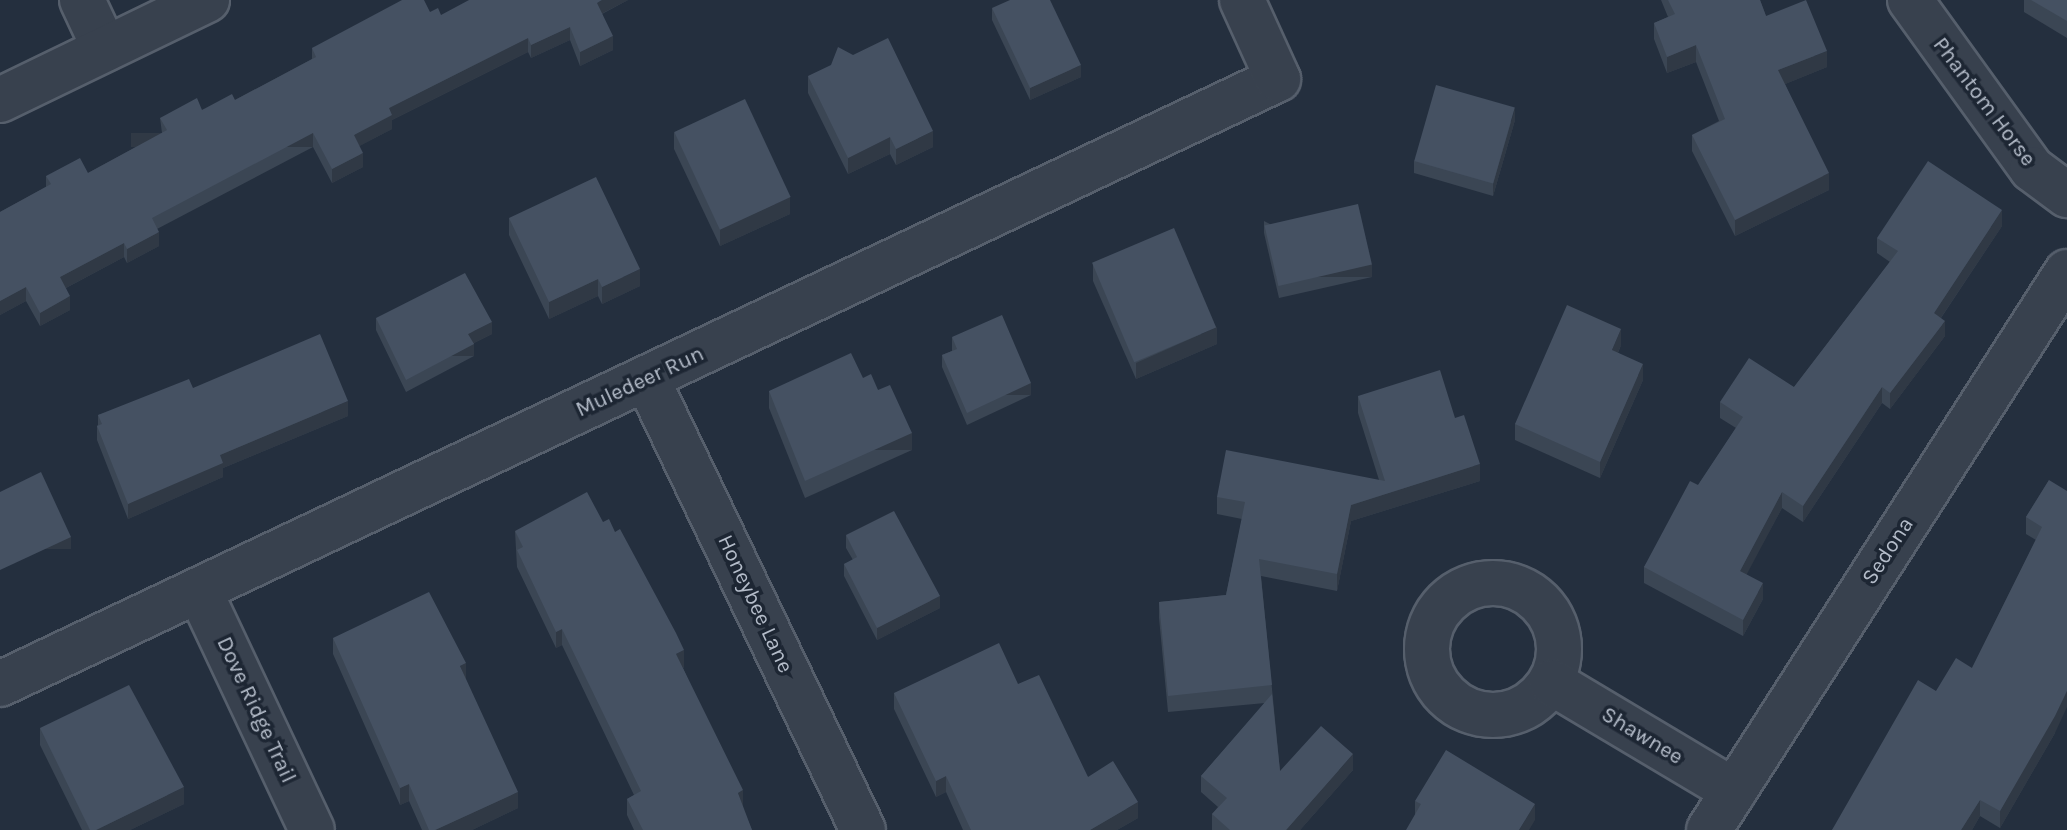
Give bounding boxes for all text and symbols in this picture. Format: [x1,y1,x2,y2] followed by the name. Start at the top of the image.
[1927,32,2041,172] street label: Phantom Horse
[572,341,708,423] street label: Muledeer Run
[1856,512,1920,590] street label: Sedona
[711,531,799,677] street label: Honeybee Lane
[211,633,301,787] street label: Dove Ridge Trail
[1596,701,1688,771] street label: Shawnee

